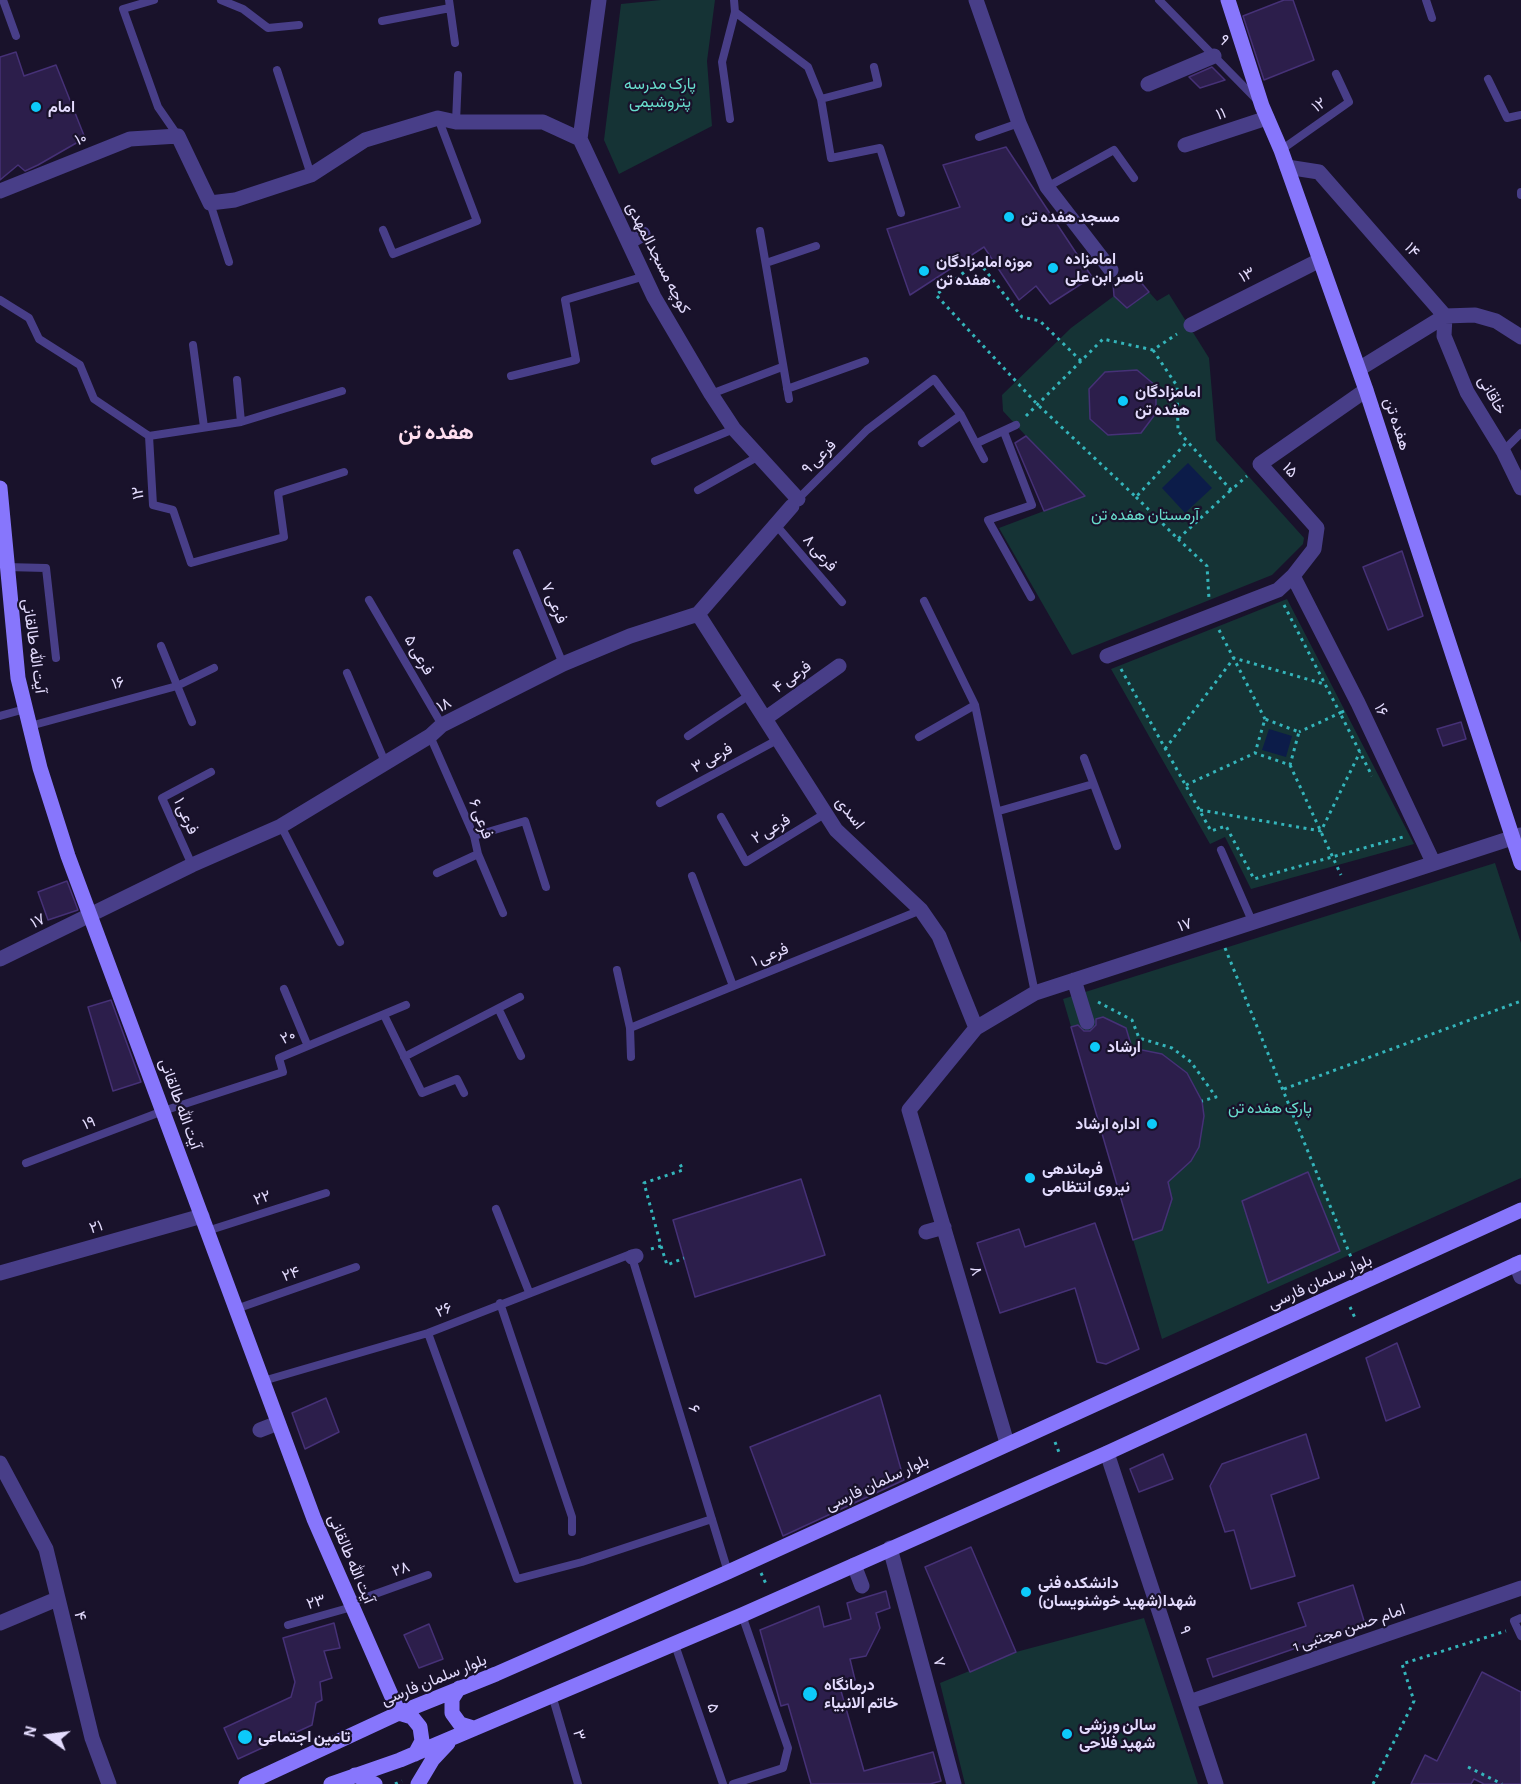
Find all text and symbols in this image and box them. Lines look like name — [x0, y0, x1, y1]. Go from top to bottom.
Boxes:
street label: ۹ — [1214, 31, 1234, 49]
park label: پارک مدرسه پتروشیمی — [624, 74, 696, 112]
street label: ۱۲ — [1308, 93, 1330, 117]
place label: امام — [48, 97, 75, 117]
marker: امام — [29, 100, 43, 114]
street label: ۱۱ — [1214, 103, 1228, 125]
street label: ۱۰ — [72, 128, 90, 150]
street label: کوچه مسجدالمهدی — [622, 199, 694, 317]
place label: مسجد هفده تن — [1021, 207, 1120, 227]
marker: مسجد هفده تن — [1002, 210, 1016, 224]
street label: ۱۴ — [1400, 239, 1424, 261]
place label: امامزاده ناصر ابن علی — [1065, 249, 1144, 287]
place label: موزه امامزادگان هفده تن — [936, 252, 1033, 290]
marker: امامزاده ناصر ابن علی — [1046, 261, 1060, 275]
street label: ۱۳ — [1236, 263, 1258, 287]
marker: موزه امامزادگان هفده تن — [917, 264, 931, 278]
street label: خاقانی — [1474, 372, 1510, 418]
place label: امامزادگان هفده تن — [1135, 382, 1201, 420]
marker: امامزادگان هفده تن — [1116, 394, 1130, 408]
street label: هفده تن — [1380, 395, 1414, 453]
district label: هفده تن — [398, 419, 474, 445]
street label: فرعی ۹ — [798, 436, 840, 478]
street label: ۱۵ — [1278, 458, 1302, 482]
street label: ۱۲ — [128, 485, 148, 501]
park label: آرمستان هفده تن — [1091, 505, 1199, 525]
street label: فرعی ۸ — [799, 530, 841, 576]
street label: فرعی ۷ — [537, 579, 571, 627]
street label: آیت الله طالقانی — [18, 597, 50, 695]
street label: فرعی ۵ — [400, 632, 438, 678]
street label: فرعی ۴ — [769, 657, 815, 697]
street label: ۱۶ — [110, 672, 126, 694]
street label: ۱۸ — [433, 693, 455, 717]
street label: ۱۶ — [1370, 700, 1392, 720]
street label: فرعی ۳ — [688, 739, 736, 777]
street label: اسدی — [831, 793, 869, 833]
street label: فرعی ۱ — [169, 795, 203, 837]
street label: فرعی ۶ — [465, 796, 497, 842]
street label: فرعی ۲ — [748, 810, 794, 848]
street label: ۱۷ — [27, 909, 49, 933]
street label: ۱۷ — [1175, 914, 1195, 936]
street label: فرعی ۱ — [749, 939, 791, 971]
street label: ۲۰ — [277, 1025, 299, 1049]
place label: ارشاد — [1107, 1037, 1141, 1057]
marker: ارشاد — [1088, 1040, 1102, 1054]
street label: آیت الله طالقانی — [155, 1056, 205, 1152]
park label: پارک هفده تن — [1228, 1098, 1312, 1118]
street label: ۱۹ — [80, 1112, 98, 1134]
place label: اداره ارشاد — [1075, 1114, 1140, 1134]
marker: اداره ارشاد — [1145, 1117, 1159, 1131]
place label: فرماندهی نیروی انتظامی — [1042, 1159, 1130, 1197]
marker: فرماندهی نیروی انتظامی — [1023, 1171, 1037, 1185]
street label: ۲۲ — [251, 1186, 273, 1210]
street label: ۲۱ — [87, 1216, 105, 1238]
street label: بلوار سلمان فارسی — [1265, 1250, 1375, 1314]
street label: ۲۴ — [280, 1262, 302, 1286]
street label: ۸ — [965, 1264, 987, 1278]
street label: ۲۶ — [433, 1298, 455, 1322]
street label: ۶ — [684, 1402, 704, 1416]
street label: بلوار سلمان فارسی — [822, 1451, 932, 1515]
street label: آیت الله طالقانی — [324, 1511, 378, 1607]
street label: ۲۸ — [389, 1557, 413, 1581]
place label: دانشکده فنی شهدا(شهید خوشنویسان) — [1038, 1573, 1196, 1611]
marker: دانشکده فنی شهدا(شهید خوشنویسان) — [1019, 1585, 1033, 1599]
street label: ۲۳ — [304, 1590, 328, 1614]
street label: امام حسن مجتبی 1 — [1290, 1600, 1408, 1656]
street label: ۴ — [70, 1609, 90, 1623]
street label: ۹ — [1175, 1623, 1195, 1637]
street label: بلوار سلمان فارسی — [378, 1650, 490, 1710]
street label: ۷ — [929, 1655, 949, 1669]
place label: درمانگاه خاتم الانبیاء — [824, 1675, 898, 1713]
marker: درمانگاه خاتم الانبیاء — [801, 1685, 819, 1703]
street label: ۵ — [702, 1700, 724, 1716]
north arrow — [18, 1706, 78, 1766]
place label: سالن ورزشی شهید فلاحی — [1079, 1715, 1156, 1753]
text: N — [21, 1724, 40, 1739]
place label: تامین اجتماعی — [258, 1727, 350, 1747]
street label: ۳ — [568, 1727, 590, 1743]
marker: سالن ورزشی شهید فلاحی — [1060, 1727, 1074, 1741]
marker: تامین اجتماعی — [236, 1728, 254, 1746]

